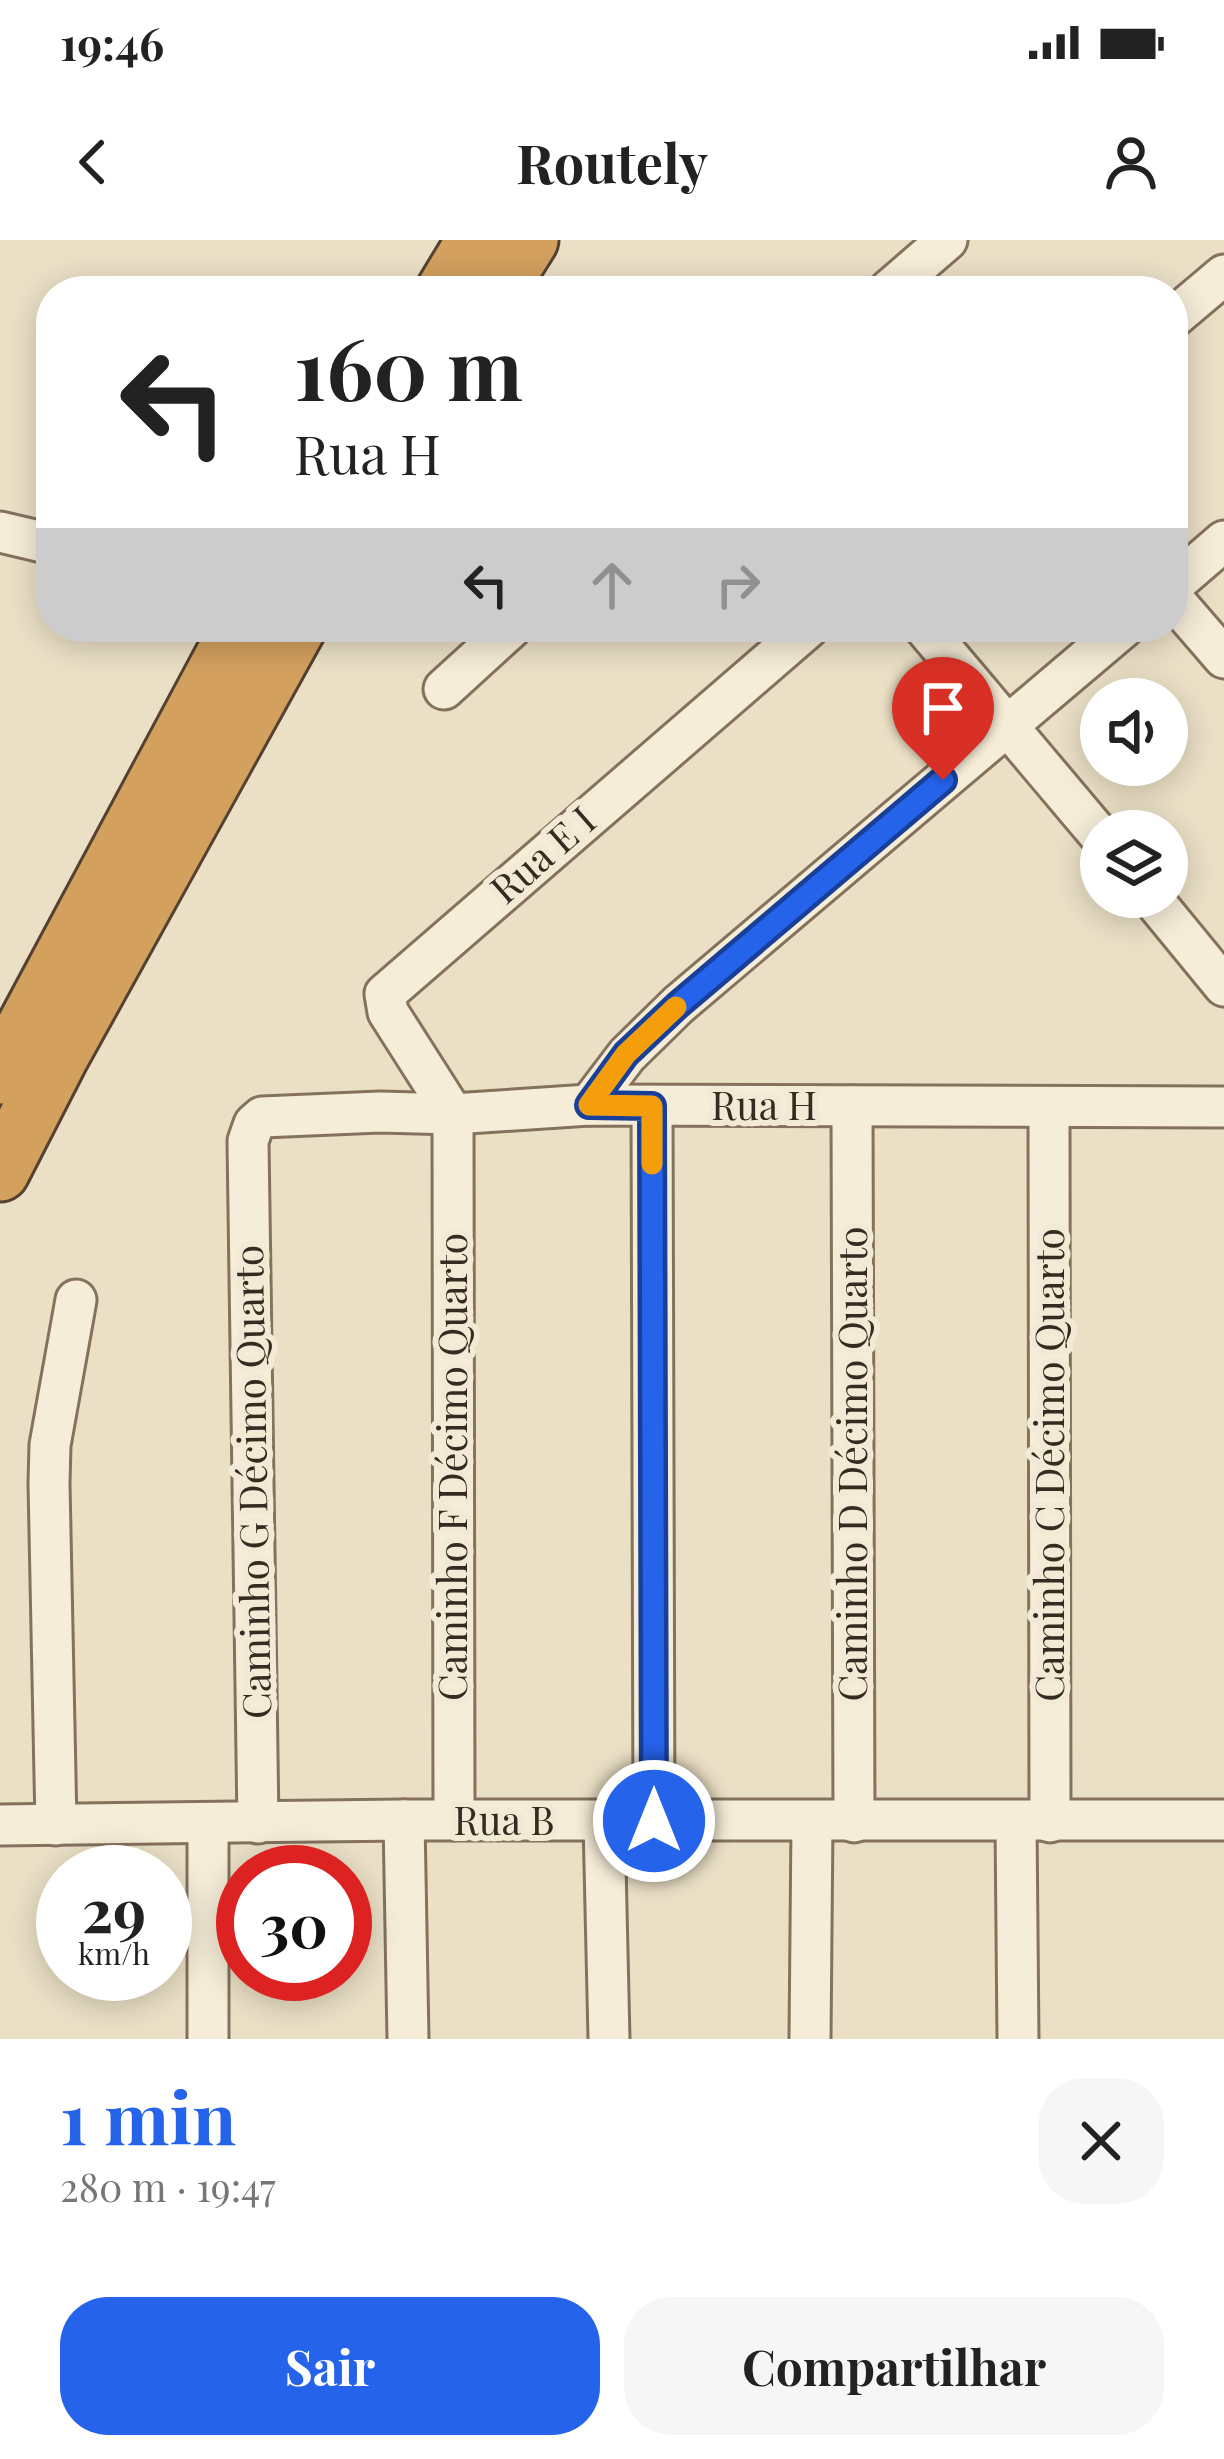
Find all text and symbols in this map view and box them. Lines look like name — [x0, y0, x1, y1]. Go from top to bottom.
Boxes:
text: 19:46 — [60, 12, 164, 72]
text: Routely — [516, 126, 708, 198]
icon: back — [60, 129, 126, 195]
icon: person — [1098, 129, 1164, 195]
text: 160 m — [294, 310, 523, 422]
icon: left — [96, 324, 252, 480]
text: Rua H — [294, 417, 441, 489]
icon: left — [453, 552, 519, 618]
icon: ahead — [579, 552, 645, 618]
icon: right — [705, 552, 771, 618]
pin — [892, 657, 994, 780]
icon: arrive — [910, 675, 976, 741]
map controls — [1080, 678, 1188, 918]
button: sound — [1080, 678, 1188, 786]
street label: Rua E I — [478, 793, 605, 914]
button: layers — [1080, 810, 1188, 918]
street label: Rua H — [711, 1078, 817, 1130]
street label: Caminho D Décimo Quarto — [825, 1226, 877, 1702]
street label: Caminho C Décimo Quarto — [1022, 1228, 1074, 1702]
street label: Caminho F Décimo Quarto — [425, 1233, 477, 1701]
street label: Caminho G Décimo Quarto — [221, 1244, 281, 1720]
position arrow — [591, 1758, 717, 1884]
street label: Rua B — [454, 1793, 554, 1845]
speed limit sign: 30 — [216, 1845, 372, 2001]
text: 29 — [82, 1868, 146, 1948]
text: km/h — [78, 1933, 150, 1973]
text: 1 min — [60, 2067, 236, 2163]
button: close — [1038, 2078, 1164, 2204]
text: 280 m · 19:47 — [60, 2160, 276, 2212]
button: Sair — [60, 2297, 600, 2435]
button: Compartilhar — [624, 2297, 1164, 2435]

